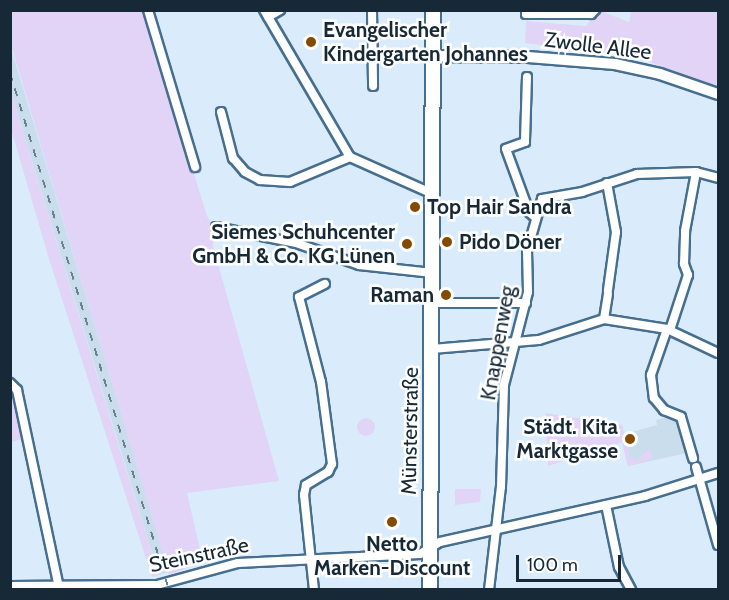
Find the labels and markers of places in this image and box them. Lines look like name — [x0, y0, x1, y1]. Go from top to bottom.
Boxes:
place label: Evangelischer Kindergarten Johannes — [323, 17, 528, 67]
marker: Evangelischer Kindergarten Johannes — [304, 35, 318, 49]
place label: Top Hair Sandra — [427, 194, 572, 220]
marker: Top Hair Sandra — [408, 200, 422, 214]
place label: Siemes Schuhcenter GmbH & Co. KG Lünen — [192, 219, 395, 269]
place label: Pido Döner — [459, 229, 561, 255]
marker: Pido Döner — [440, 235, 454, 249]
marker: Siemes Schuhcenter GmbH & Co. KG Lünen — [400, 237, 414, 251]
place label: Raman — [370, 282, 434, 308]
marker: Raman — [439, 288, 453, 302]
place label: Städt. Kita Marktgasse — [516, 414, 618, 464]
marker: Städt. Kita Marktgasse — [623, 432, 637, 446]
marker: Netto Marken-Discount — [385, 515, 399, 529]
place label: Netto Marken-Discount — [314, 531, 470, 581]

